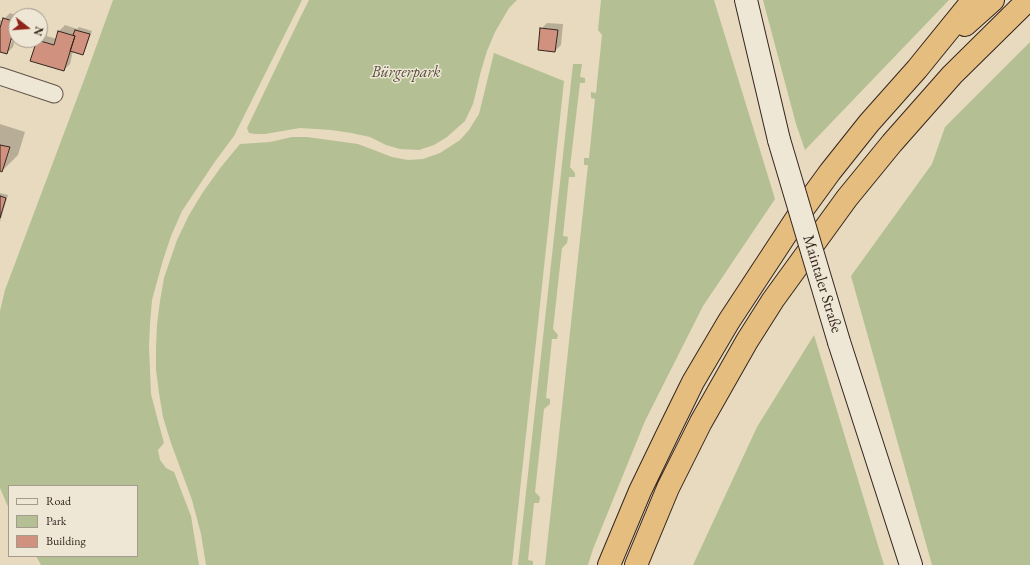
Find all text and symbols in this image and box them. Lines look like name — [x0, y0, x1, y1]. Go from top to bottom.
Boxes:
north arrow — [8, 8, 48, 48]
text: N — [31, 25, 47, 38]
park label: Bürgerpark — [371, 63, 441, 83]
street label: Maintaler Straße — [798, 233, 846, 335]
legend — [8, 485, 138, 557]
text: Road — [46, 493, 71, 509]
text: Park — [46, 513, 66, 529]
text: Building — [46, 533, 86, 549]

